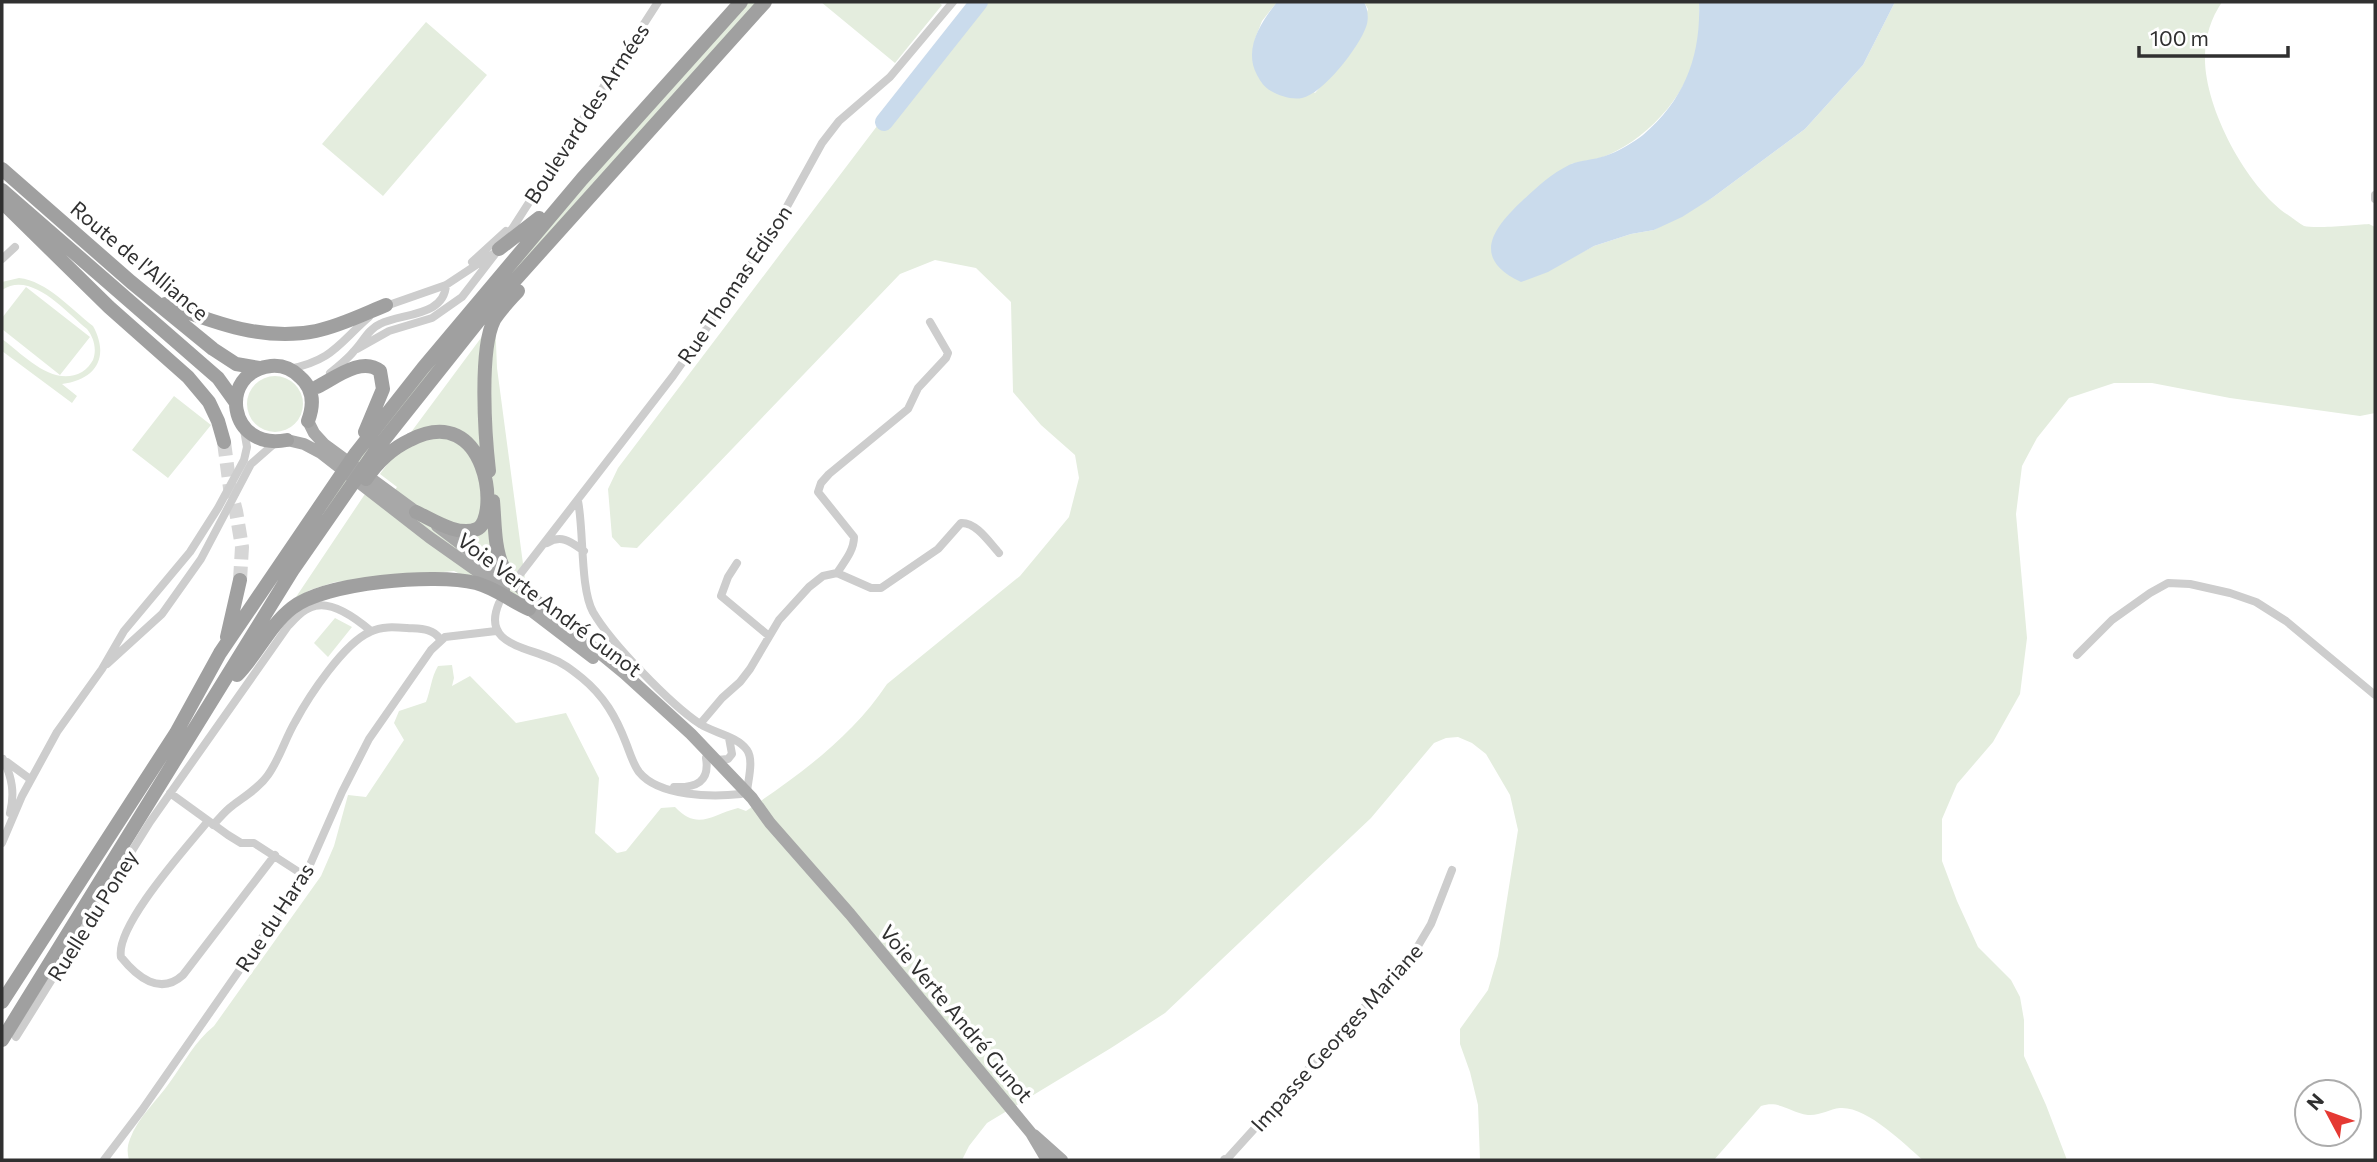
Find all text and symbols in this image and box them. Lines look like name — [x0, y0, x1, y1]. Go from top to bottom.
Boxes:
scale bar — [2139, 14, 2288, 58]
street label: Boulevard des Armées — [518, 18, 654, 208]
text: 100 m — [2150, 25, 2209, 50]
street label: Route de l'Alliance — [66, 195, 214, 325]
street label: Rue Thomas Edison — [672, 200, 796, 368]
street label: Voie Verte André Gunot — [453, 527, 647, 681]
street label: Ruelle du Poney — [42, 845, 142, 985]
street label: Rue du Haras — [230, 858, 318, 976]
street label: Voie Verte André Gunot — [875, 919, 1039, 1107]
street label: Impasse Georges Mariane — [1245, 938, 1427, 1136]
north arrow — [2293, 1078, 2363, 1148]
text: N — [2301, 1089, 2328, 1114]

